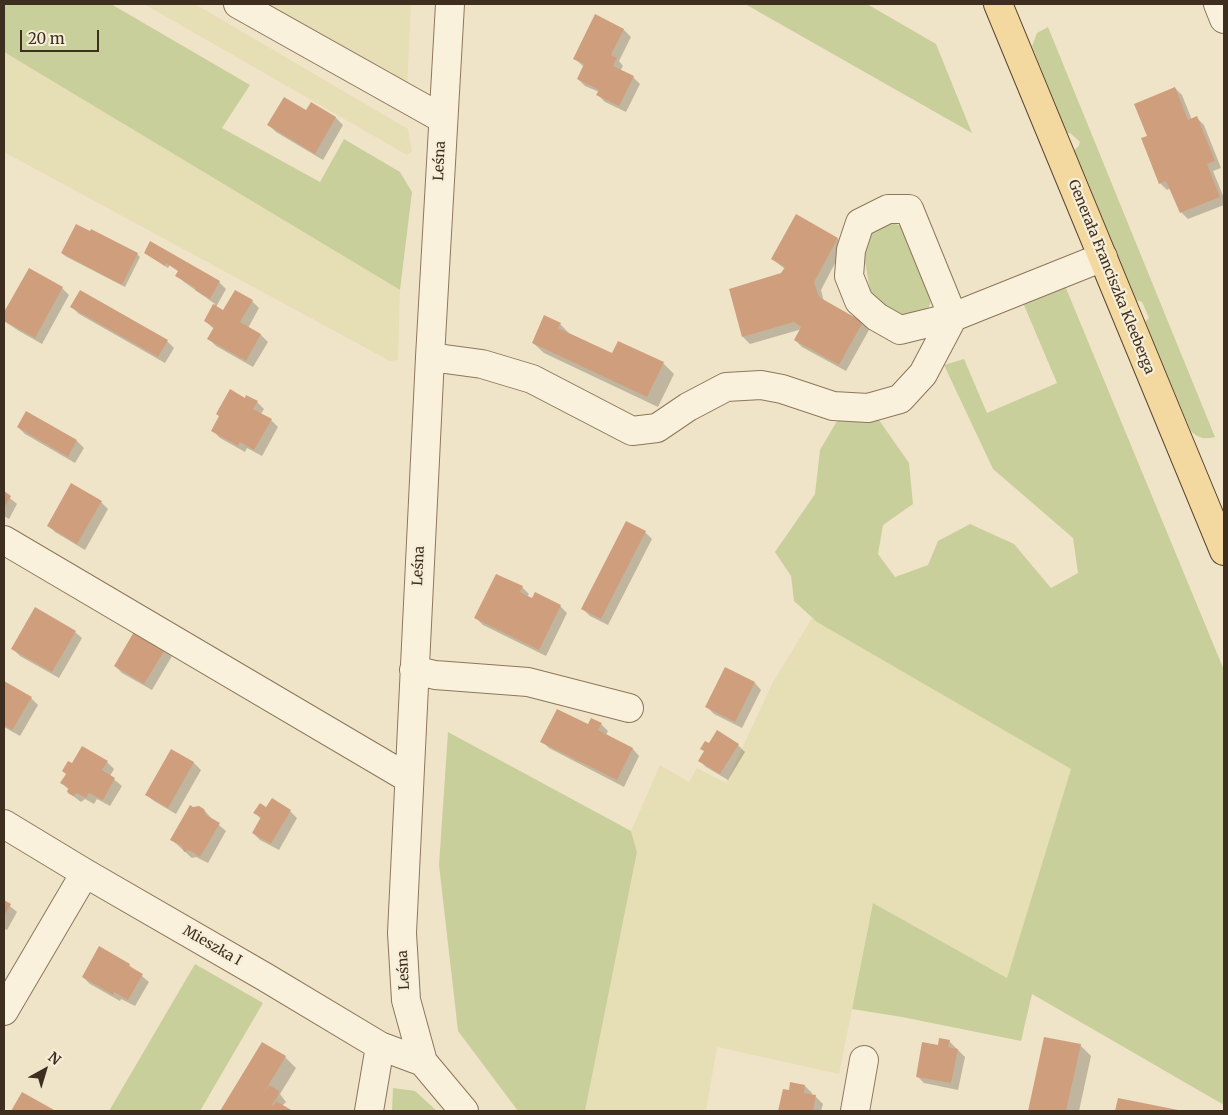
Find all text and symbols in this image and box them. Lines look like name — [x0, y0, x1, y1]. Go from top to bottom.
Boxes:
scale bar — [22, 20, 101, 52]
text: 20 m — [28, 29, 65, 48]
street label: Leśna — [431, 141, 449, 181]
street label: Generała Franciszka Kleeberga — [1064, 177, 1158, 377]
street label: Leśna — [410, 546, 428, 586]
street label: Mieszka I — [180, 922, 244, 970]
street label: Leśna — [395, 950, 413, 990]
north arrow — [20, 1045, 70, 1095]
text: N — [44, 1048, 64, 1069]

